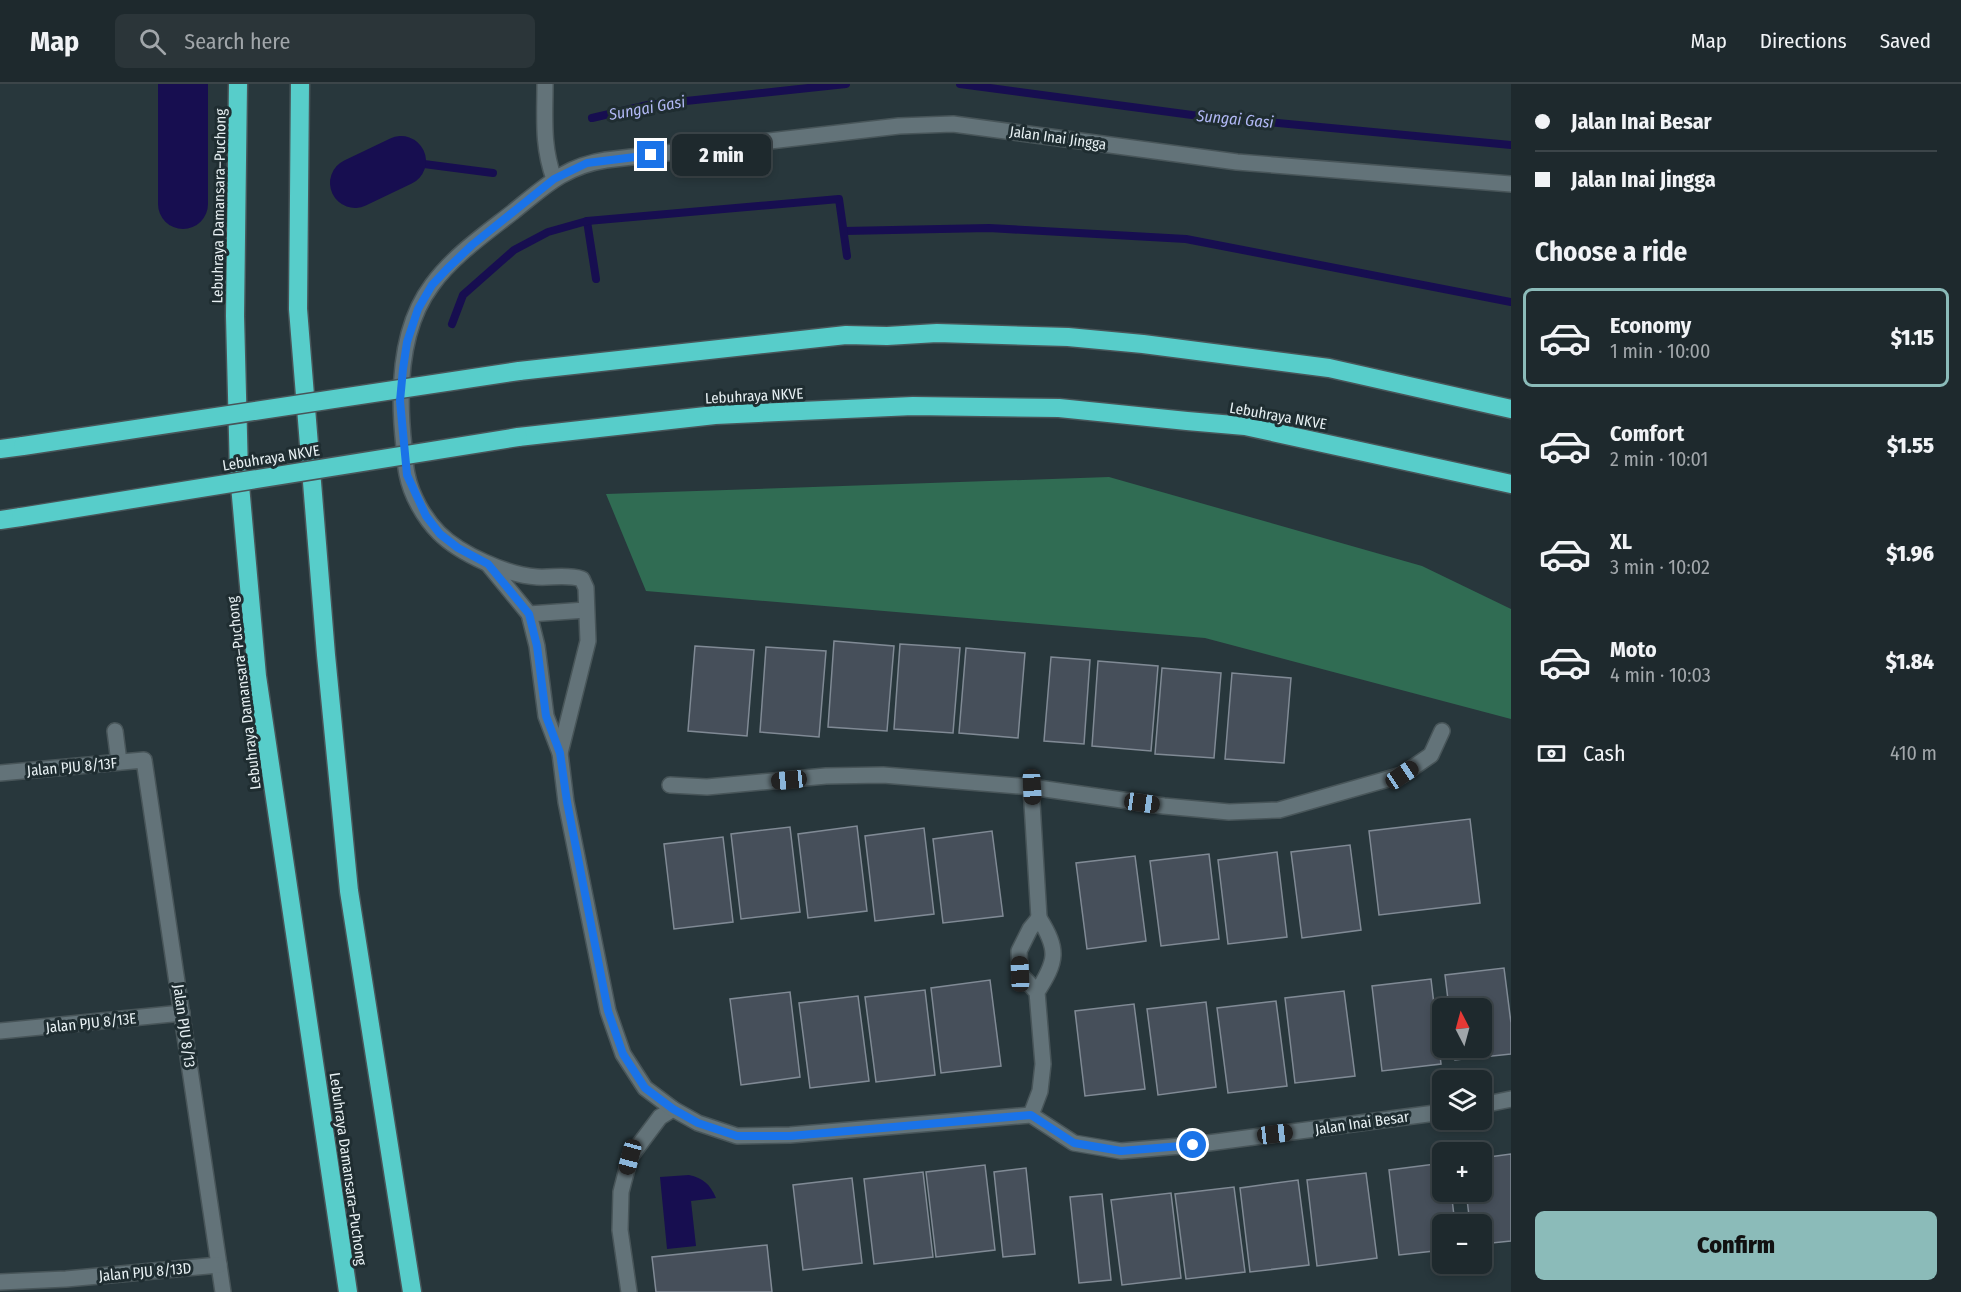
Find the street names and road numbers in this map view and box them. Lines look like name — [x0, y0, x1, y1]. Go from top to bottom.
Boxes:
street label: Lebuhraya Damansara–Puchong — [208, 109, 230, 303]
street label: Jalan Inai Jingga — [1009, 122, 1107, 154]
street label: Lebuhraya NKVE — [704, 384, 804, 408]
street label: Lebuhraya NKVE — [1228, 399, 1328, 433]
street label: Lebuhraya NKVE — [221, 441, 321, 475]
street label: Lebuhraya Damansara–Puchong — [223, 595, 265, 791]
street label: Jalan PJU 8/13F — [26, 754, 118, 780]
street label: Jalan PJU 8/13 — [169, 983, 199, 1069]
street label: Jalan PJU 8/13E — [45, 1009, 137, 1037]
street label: Lebuhraya Damansara–Puchong — [326, 1071, 370, 1267]
street label: Jalan Inai Besar — [1314, 1107, 1411, 1139]
street label: Jalan PJU 8/13D — [98, 1259, 192, 1285]

